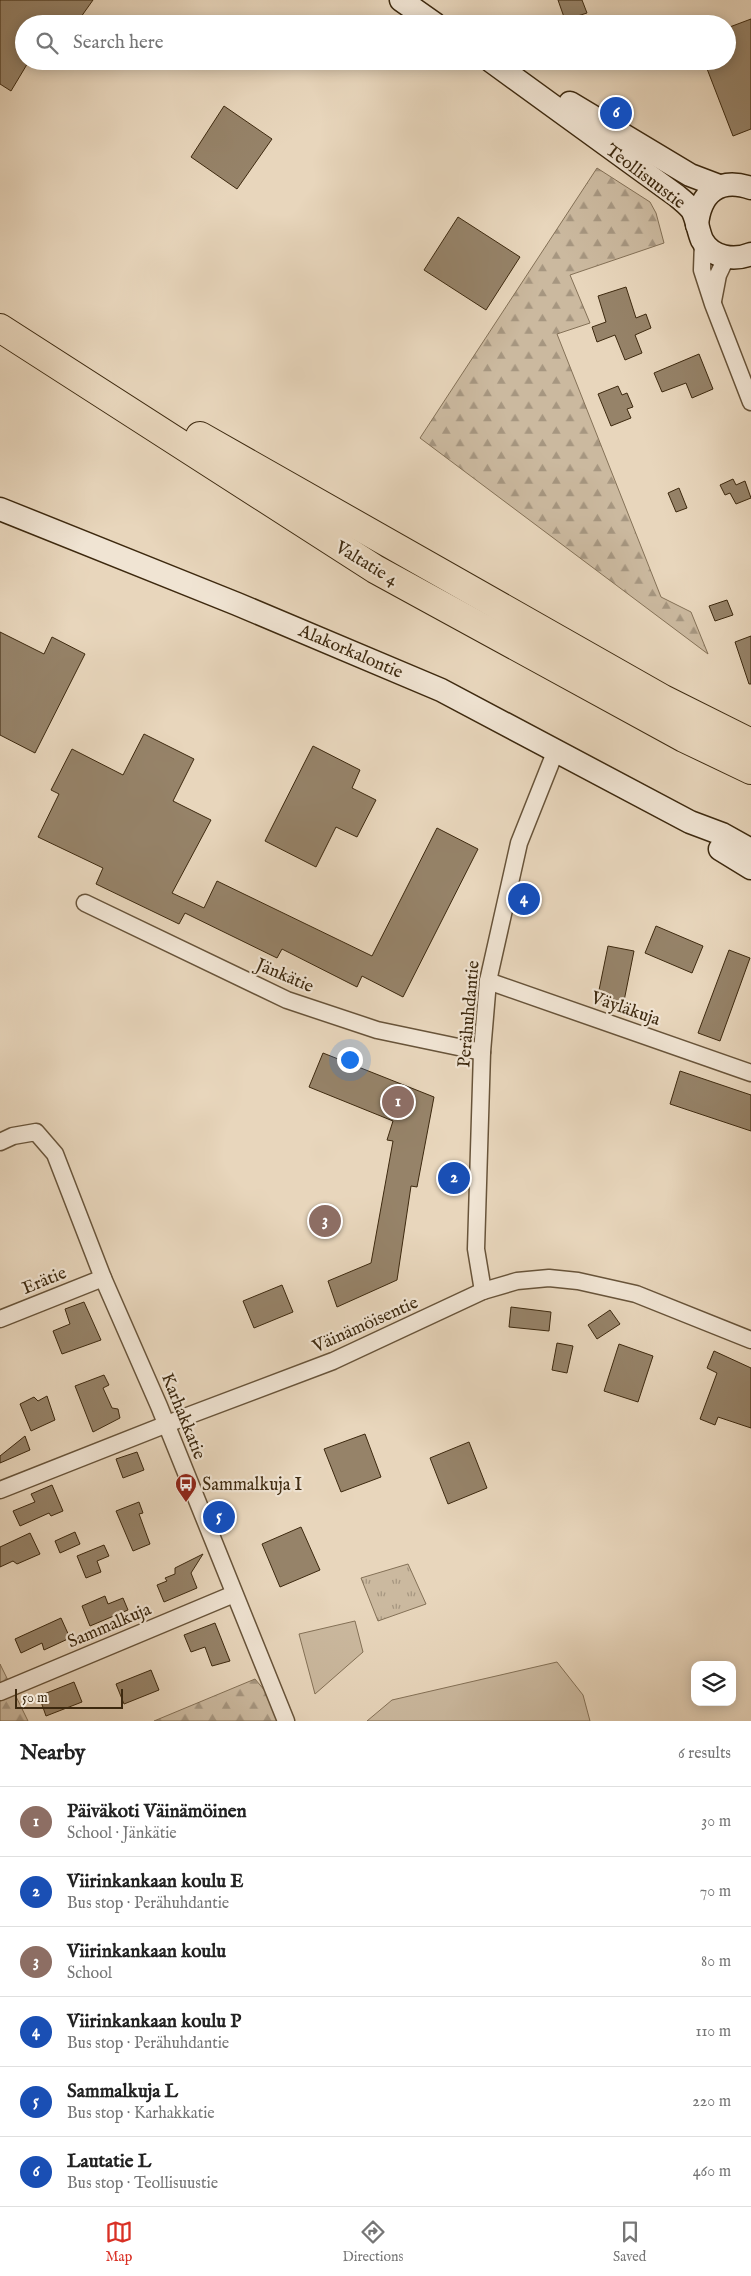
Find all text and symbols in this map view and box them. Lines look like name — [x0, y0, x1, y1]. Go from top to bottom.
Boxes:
search box — [15, 15, 736, 70]
icon: search — [33, 29, 61, 57]
text: Search here — [73, 31, 164, 55]
pin: 6 — [600, 94, 632, 132]
street label: Teollisuustie — [600, 140, 690, 215]
street label: Valtatie 4 — [330, 536, 402, 592]
street label: Alakorkalontie — [294, 620, 406, 685]
pin: 4 — [508, 880, 540, 918]
street label: Jänkätie — [250, 953, 317, 999]
street label: Perähuhdantie — [453, 960, 486, 1069]
street label: Väyläkuja — [587, 987, 663, 1032]
your location — [337, 1047, 363, 1073]
pin: 1 — [382, 1083, 414, 1121]
pin: 2 — [438, 1159, 470, 1197]
pin: 3 — [309, 1202, 341, 1240]
street label: Erätie — [19, 1262, 70, 1301]
street label: Väinämöisentie — [308, 1292, 422, 1359]
street label: Karhakkatie — [155, 1370, 210, 1463]
bus stop icon: Sammalkuja I — [174, 1472, 198, 1503]
place label: Sammalkuja I — [202, 1474, 302, 1497]
pin: 5 — [203, 1498, 235, 1536]
street label: Sammalkuja — [64, 1598, 155, 1654]
map controls — [691, 1661, 736, 1706]
button: layers — [691, 1661, 736, 1706]
scale bar — [15, 1686, 122, 1709]
text: 50 m — [22, 1689, 48, 1707]
text: Nearby — [20, 1740, 85, 1767]
text: 6 results — [678, 1744, 731, 1764]
text: Päiväkoti Väinämöinen — [67, 1800, 247, 1824]
text: 1 — [33, 1812, 39, 1832]
text: 30 m — [701, 1812, 731, 1832]
text: School · Jänkätie — [67, 1824, 177, 1844]
text: Viirinkankaan koulu E — [67, 1870, 243, 1894]
text: 2 — [32, 1882, 40, 1902]
text: 70 m — [700, 1882, 731, 1902]
text: Bus stop · Perähuhdantie — [67, 1894, 229, 1914]
text: Viirinkankaan koulu — [67, 1940, 226, 1964]
text: 3 — [33, 1952, 39, 1972]
text: 80 m — [701, 1952, 731, 1972]
text: School — [67, 1964, 112, 1984]
text: Viirinkankaan koulu P — [67, 2010, 241, 2034]
text: 4 — [32, 2022, 40, 2042]
text: 110 m — [695, 2022, 731, 2042]
text: Bus stop · Perähuhdantie — [67, 2034, 229, 2054]
text: Sammalkuja L — [67, 2080, 178, 2104]
text: 5 — [33, 2092, 39, 2112]
text: 220 m — [692, 2092, 731, 2112]
text: Bus stop · Karhakkatie — [67, 2104, 215, 2124]
text: Lautatie L — [67, 2150, 151, 2174]
text: 6 — [33, 2162, 39, 2182]
text: 460 m — [693, 2162, 731, 2182]
text: Bus stop · Teollisuustie — [67, 2174, 218, 2194]
tab: Map — [105, 2218, 133, 2266]
tab: Directions — [342, 2218, 403, 2266]
tab: Saved — [613, 2218, 646, 2266]

